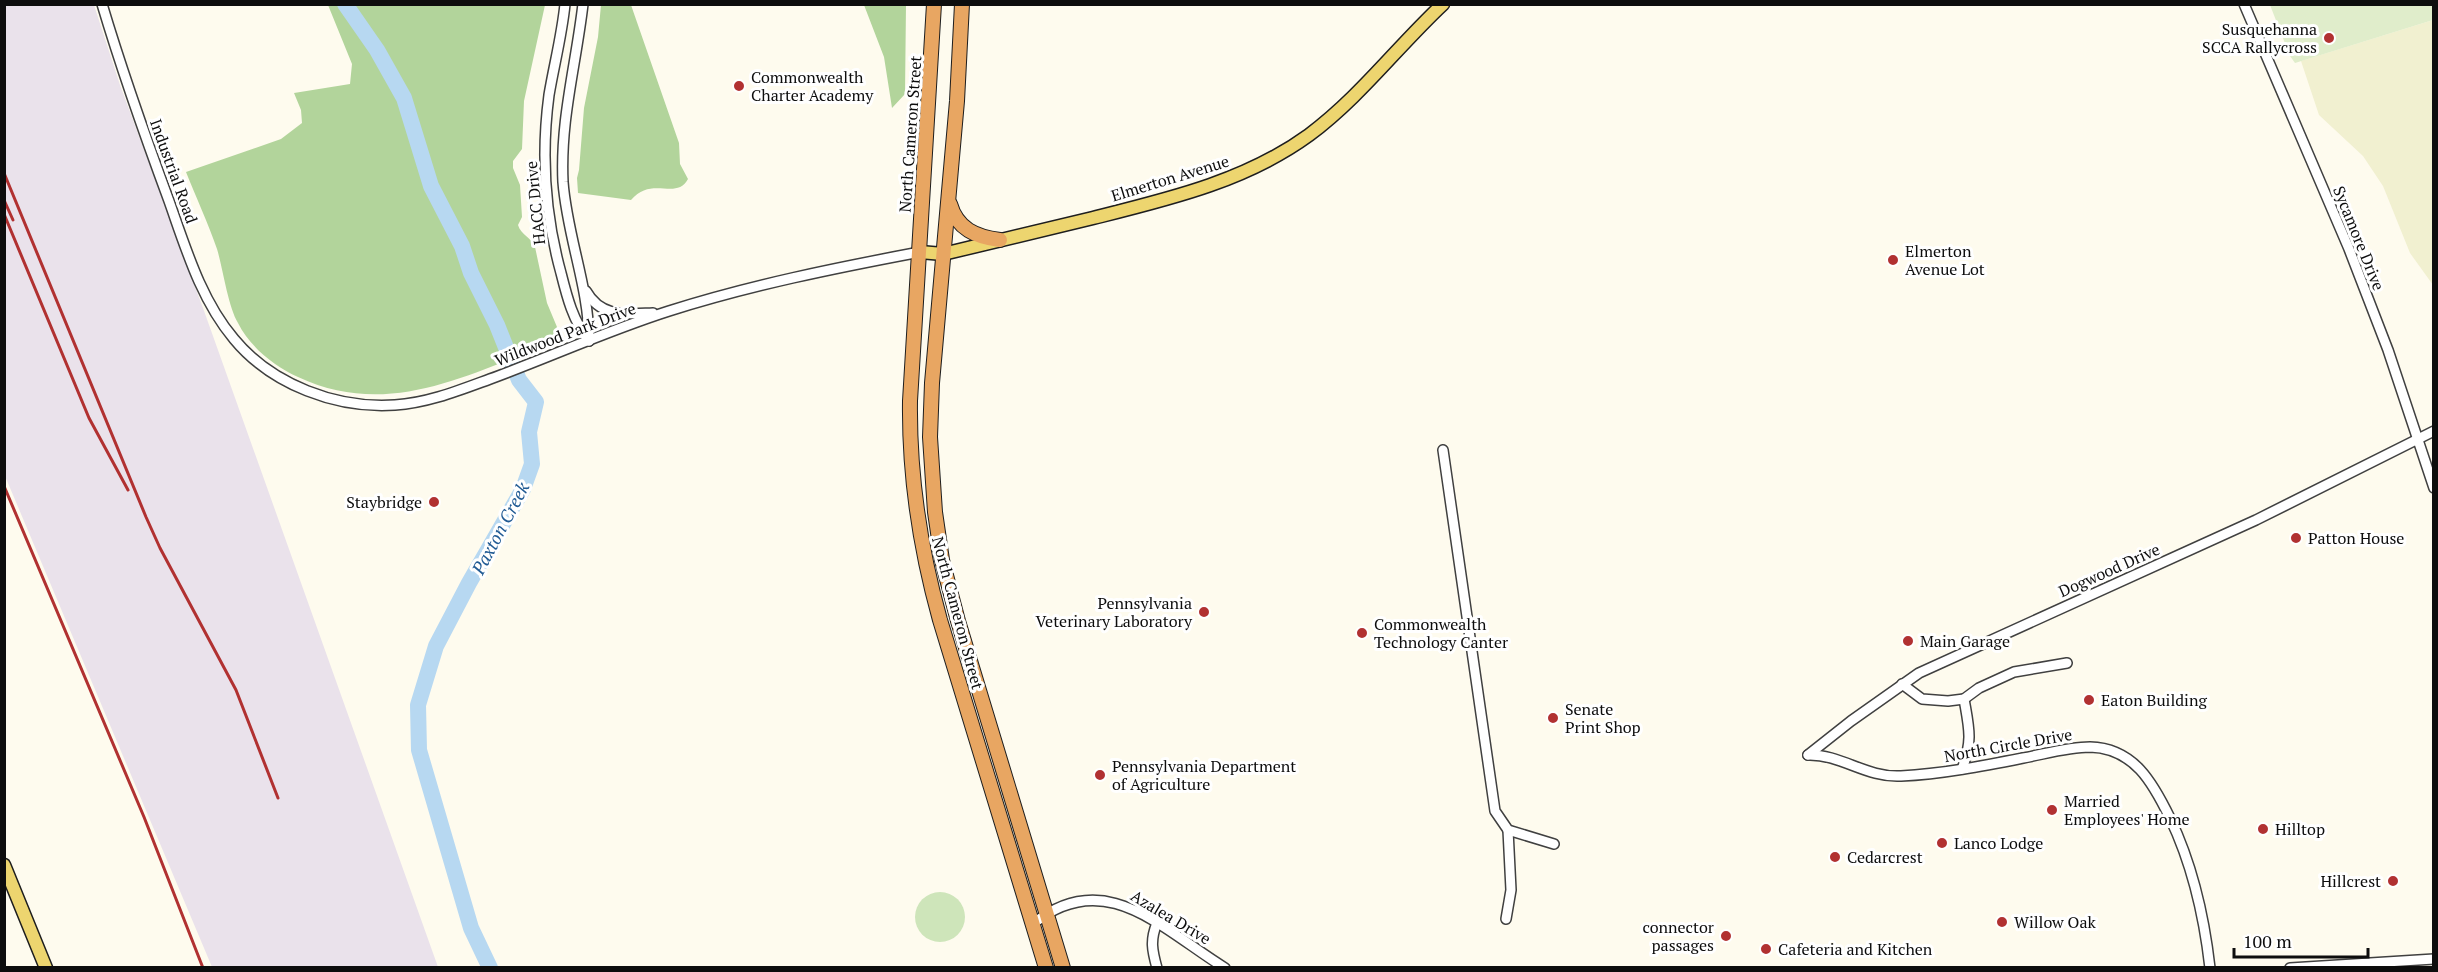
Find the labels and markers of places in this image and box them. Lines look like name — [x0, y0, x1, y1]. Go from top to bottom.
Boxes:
place label: Susquehanna SCCA Rallycross — [2202, 18, 2317, 58]
marker: Susquehanna SCCA Rallycross — [2322, 31, 2336, 45]
place label: Commonwealth Charter Academy — [751, 66, 874, 106]
marker: Commonwealth Charter Academy — [732, 79, 746, 93]
place label: Elmerton Avenue Lot — [1905, 240, 1985, 280]
marker: Elmerton Avenue Lot — [1886, 253, 1900, 267]
place label: Staybridge — [346, 491, 422, 513]
marker: Staybridge — [427, 495, 441, 509]
place label: Patton House — [2308, 527, 2404, 549]
marker: Patton House — [2289, 531, 2303, 545]
place label: Pennsylvania Veterinary Laboratory — [1036, 592, 1193, 632]
marker: Pennsylvania Veterinary Laboratory — [1197, 605, 1211, 619]
place label: Commonwealth Technology Canter — [1374, 613, 1509, 653]
marker: Commonwealth Technology Canter — [1355, 626, 1369, 640]
place label: Main Garage — [1920, 630, 2010, 652]
marker: Main Garage — [1901, 634, 1915, 648]
place label: Eaton Building — [2101, 689, 2207, 711]
marker: Eaton Building — [2082, 693, 2096, 707]
place label: Senate Print Shop — [1565, 698, 1641, 738]
marker: Senate Print Shop — [1546, 711, 1560, 725]
place label: Pennsylvania Department of Agriculture — [1112, 755, 1296, 795]
marker: Pennsylvania Department of Agriculture — [1093, 768, 1107, 782]
place label: Married Employees' Home — [2064, 790, 2190, 830]
marker: Married Employees' Home — [2045, 803, 2059, 817]
place label: Hilltop — [2275, 818, 2325, 840]
marker: Hilltop — [2256, 822, 2270, 836]
place label: Lanco Lodge — [1954, 832, 2043, 854]
marker: Lanco Lodge — [1935, 836, 1949, 850]
place label: Cedarcrest — [1847, 846, 1923, 868]
marker: Cedarcrest — [1828, 850, 1842, 864]
place label: Hillcrest — [2320, 870, 2381, 892]
marker: Hillcrest — [2386, 874, 2400, 888]
place label: Willow Oak — [2014, 911, 2097, 933]
marker: Willow Oak — [1995, 915, 2009, 929]
place label: connector passages — [1643, 916, 1715, 956]
marker: connector passages — [1719, 929, 1733, 943]
place label: Cafeteria and Kitchen — [1778, 938, 1933, 960]
marker: Cafeteria and Kitchen — [1759, 942, 1773, 956]

